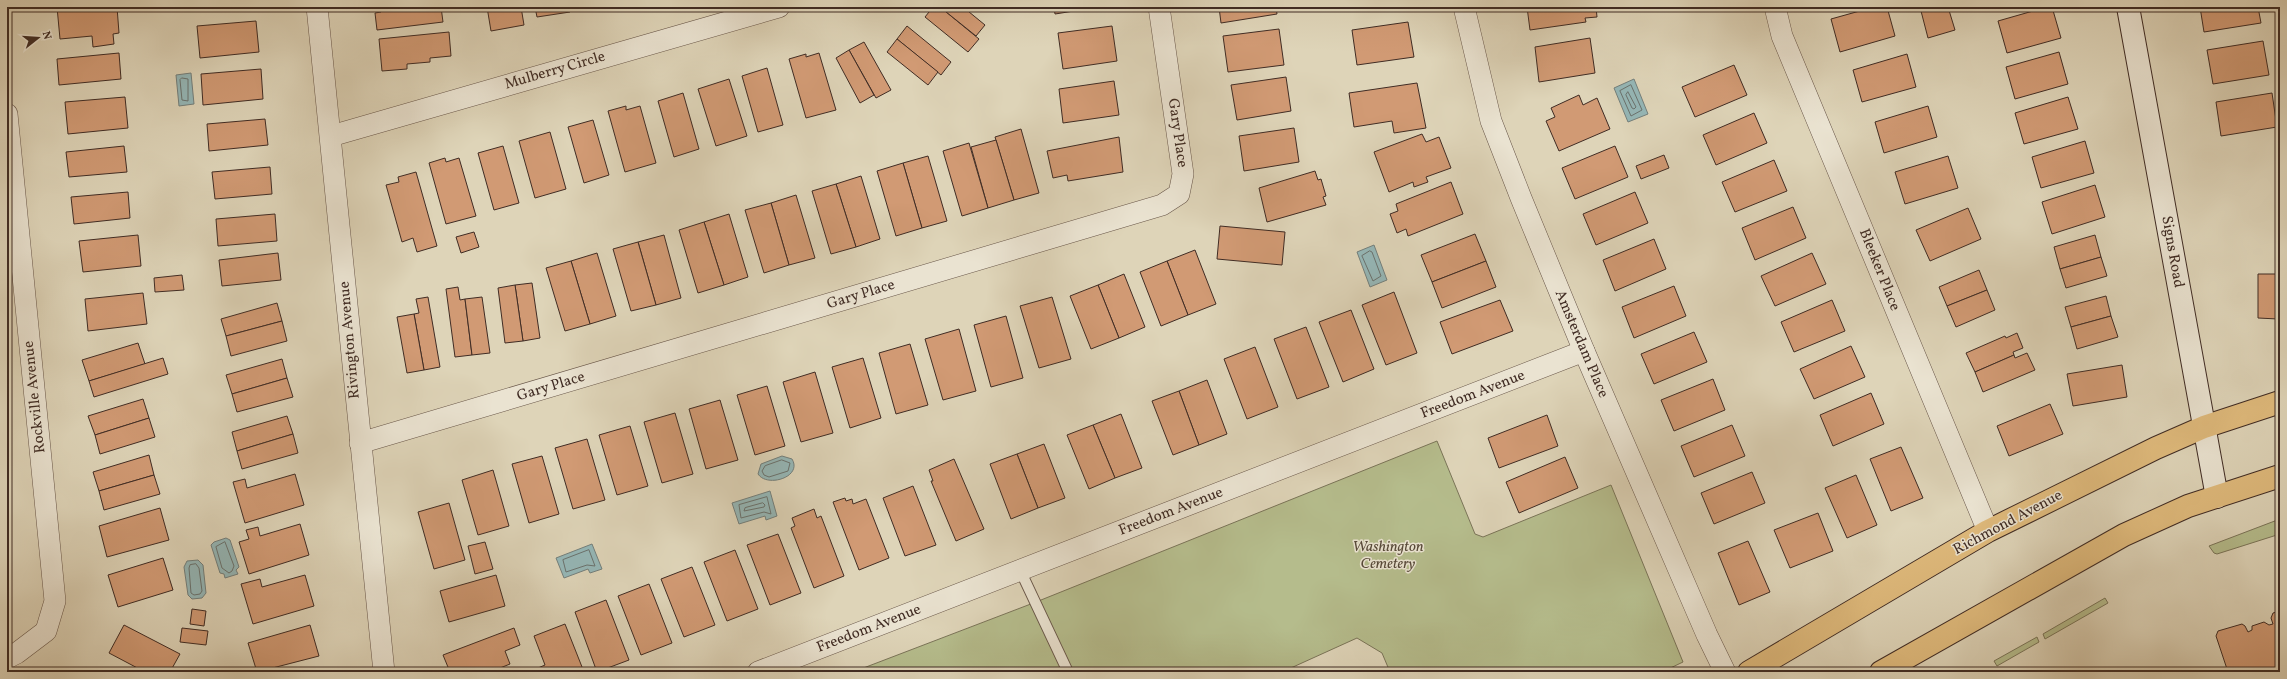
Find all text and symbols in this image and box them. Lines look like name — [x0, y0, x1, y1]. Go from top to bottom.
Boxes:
north arrow — [18, 18, 58, 58]
text: N — [38, 29, 54, 42]
street label: Mulberry Circle — [502, 47, 608, 95]
street label: Gary Place — [1162, 97, 1192, 169]
street label: Signs Road — [2155, 214, 2189, 290]
street label: Bleeker Place — [1853, 226, 1905, 314]
street label: Gary Place — [825, 275, 897, 315]
street label: Rivington Avenue — [334, 280, 366, 400]
street label: Amsterdam Place — [1549, 287, 1613, 401]
street label: Rockville Avenue — [19, 340, 51, 454]
street label: Freedom Avenue — [1418, 365, 1528, 425]
street label: Gary Place — [515, 367, 587, 407]
street label: Freedom Avenue — [1116, 482, 1226, 542]
street label: Richmond Avenue — [1950, 485, 2066, 561]
park label: Washington Cemetery — [1352, 537, 1424, 575]
street label: Freedom Avenue — [814, 599, 924, 659]

